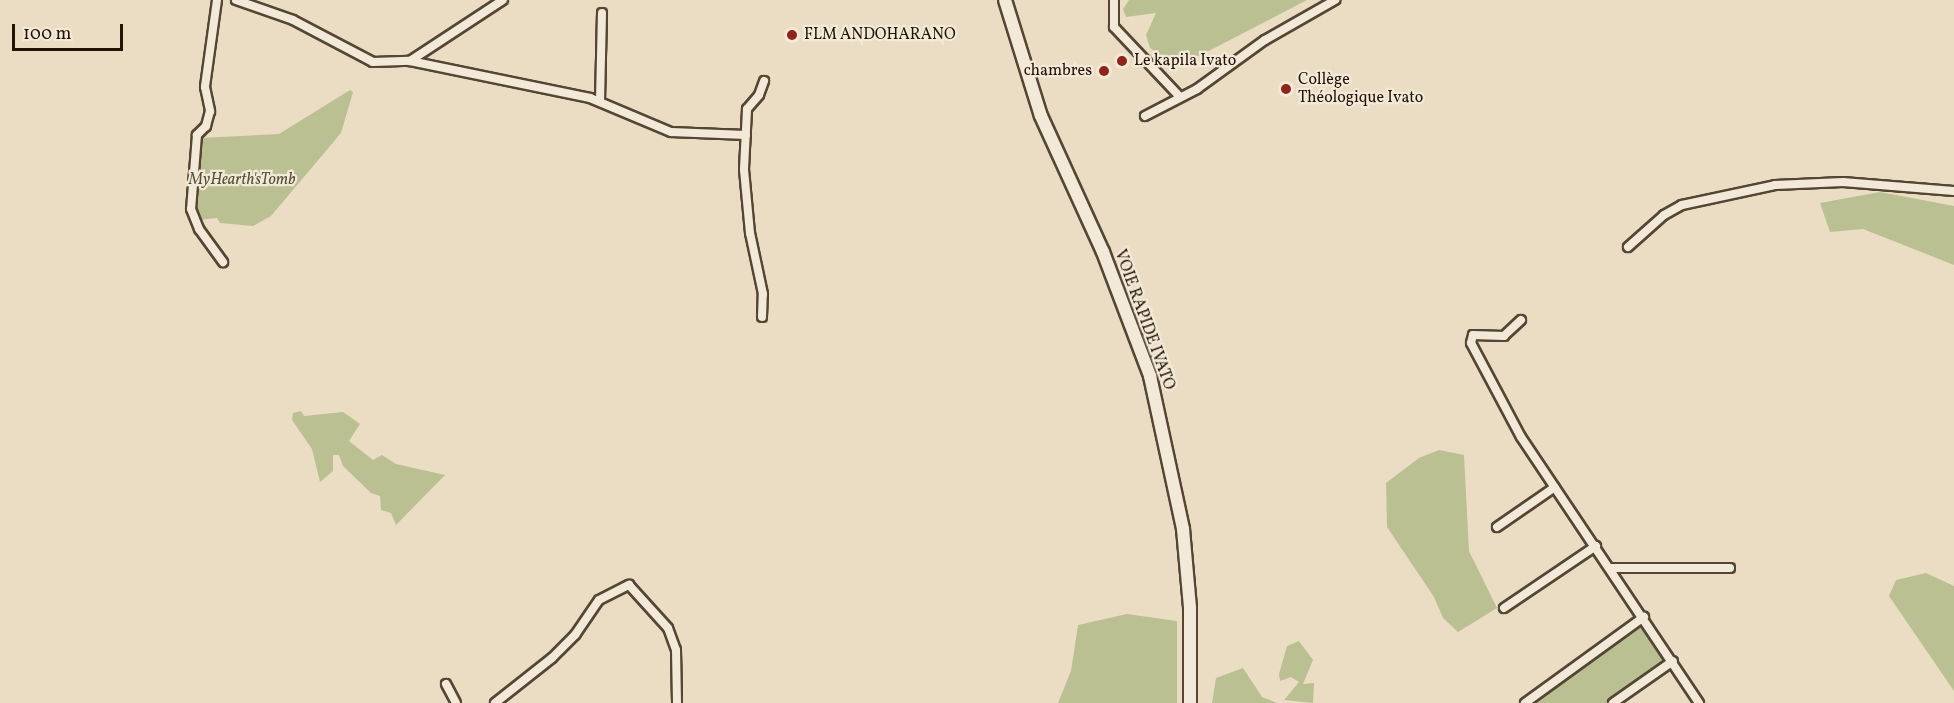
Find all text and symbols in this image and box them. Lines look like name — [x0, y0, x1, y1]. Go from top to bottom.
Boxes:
scale bar — [15, 12, 126, 50]
text: 100 m — [23, 22, 72, 47]
place label: FLM ANDOHARANO — [804, 25, 956, 45]
marker: FLM ANDOHARANO — [785, 28, 799, 42]
place label: Le kapila Ivato — [1134, 51, 1236, 71]
marker: Le kapila Ivato — [1115, 54, 1129, 68]
place label: chambres — [1024, 61, 1092, 81]
marker: chambres — [1097, 64, 1111, 78]
place label: Collège Théologique Ivato — [1298, 70, 1423, 108]
marker: Collège Théologique Ivato — [1279, 82, 1293, 96]
park label: MyHearth'sTomb — [189, 170, 295, 190]
street label: VOIE RAPIDE IVATO — [1110, 247, 1178, 393]

